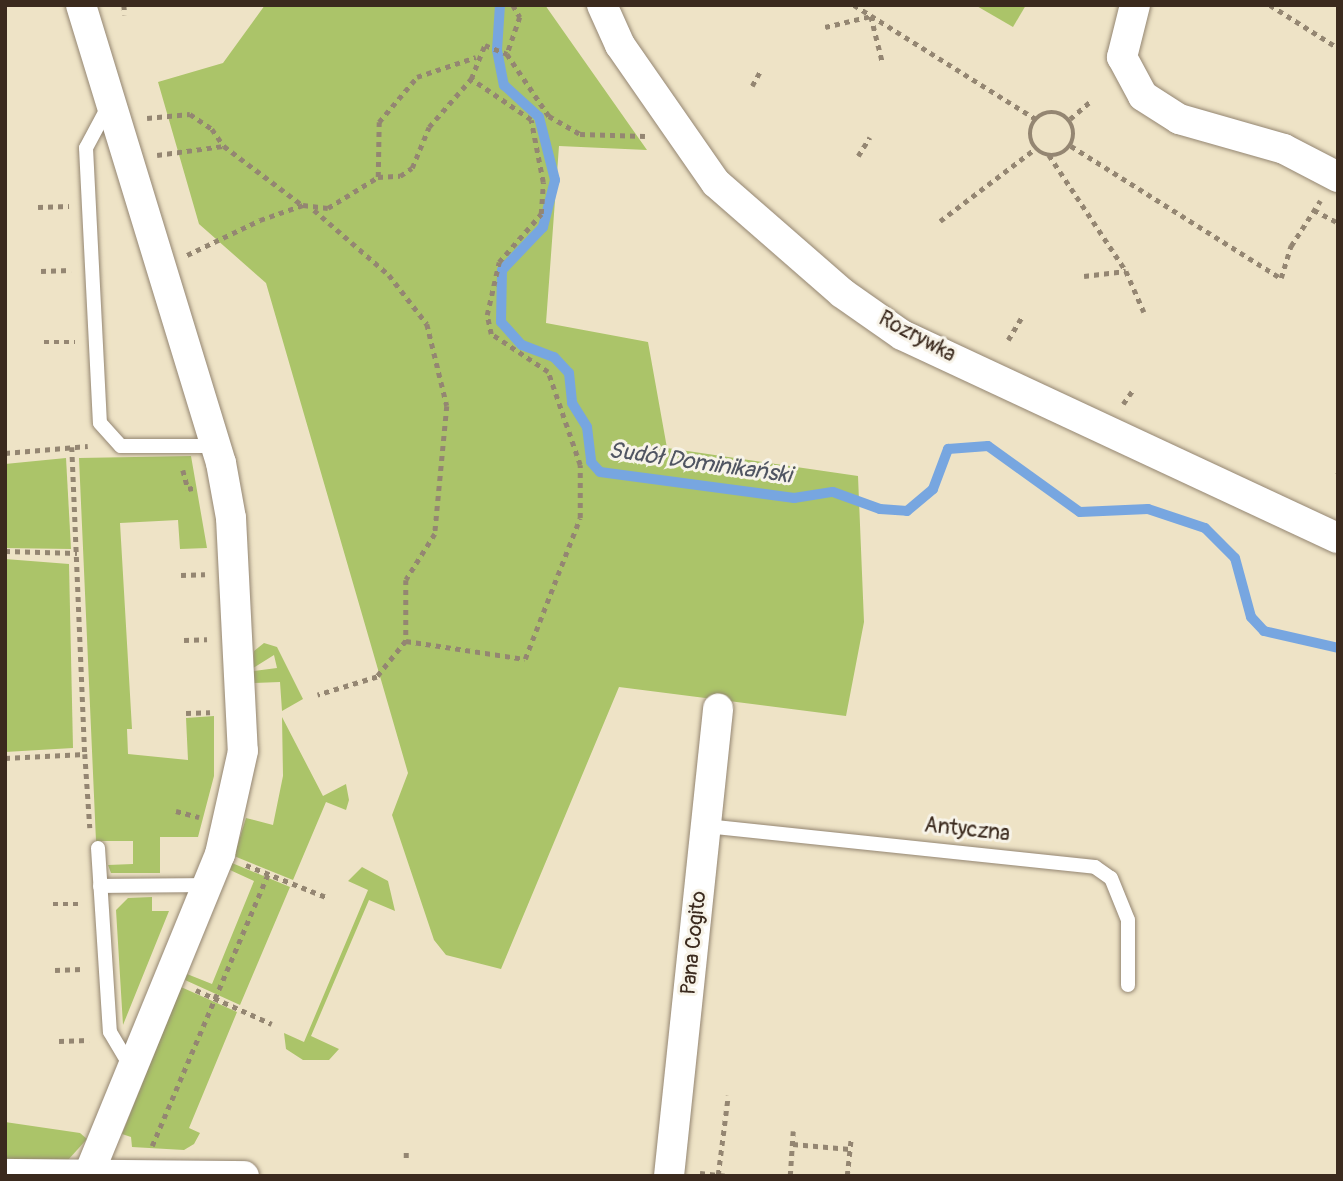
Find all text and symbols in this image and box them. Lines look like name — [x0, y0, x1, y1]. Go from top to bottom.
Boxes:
street label: Rozrywka — [874, 306, 960, 368]
water label: Sudół Dominikański — [607, 436, 793, 490]
street label: Antyczna — [923, 813, 1011, 847]
street label: Pana Cogito — [676, 890, 712, 996]

